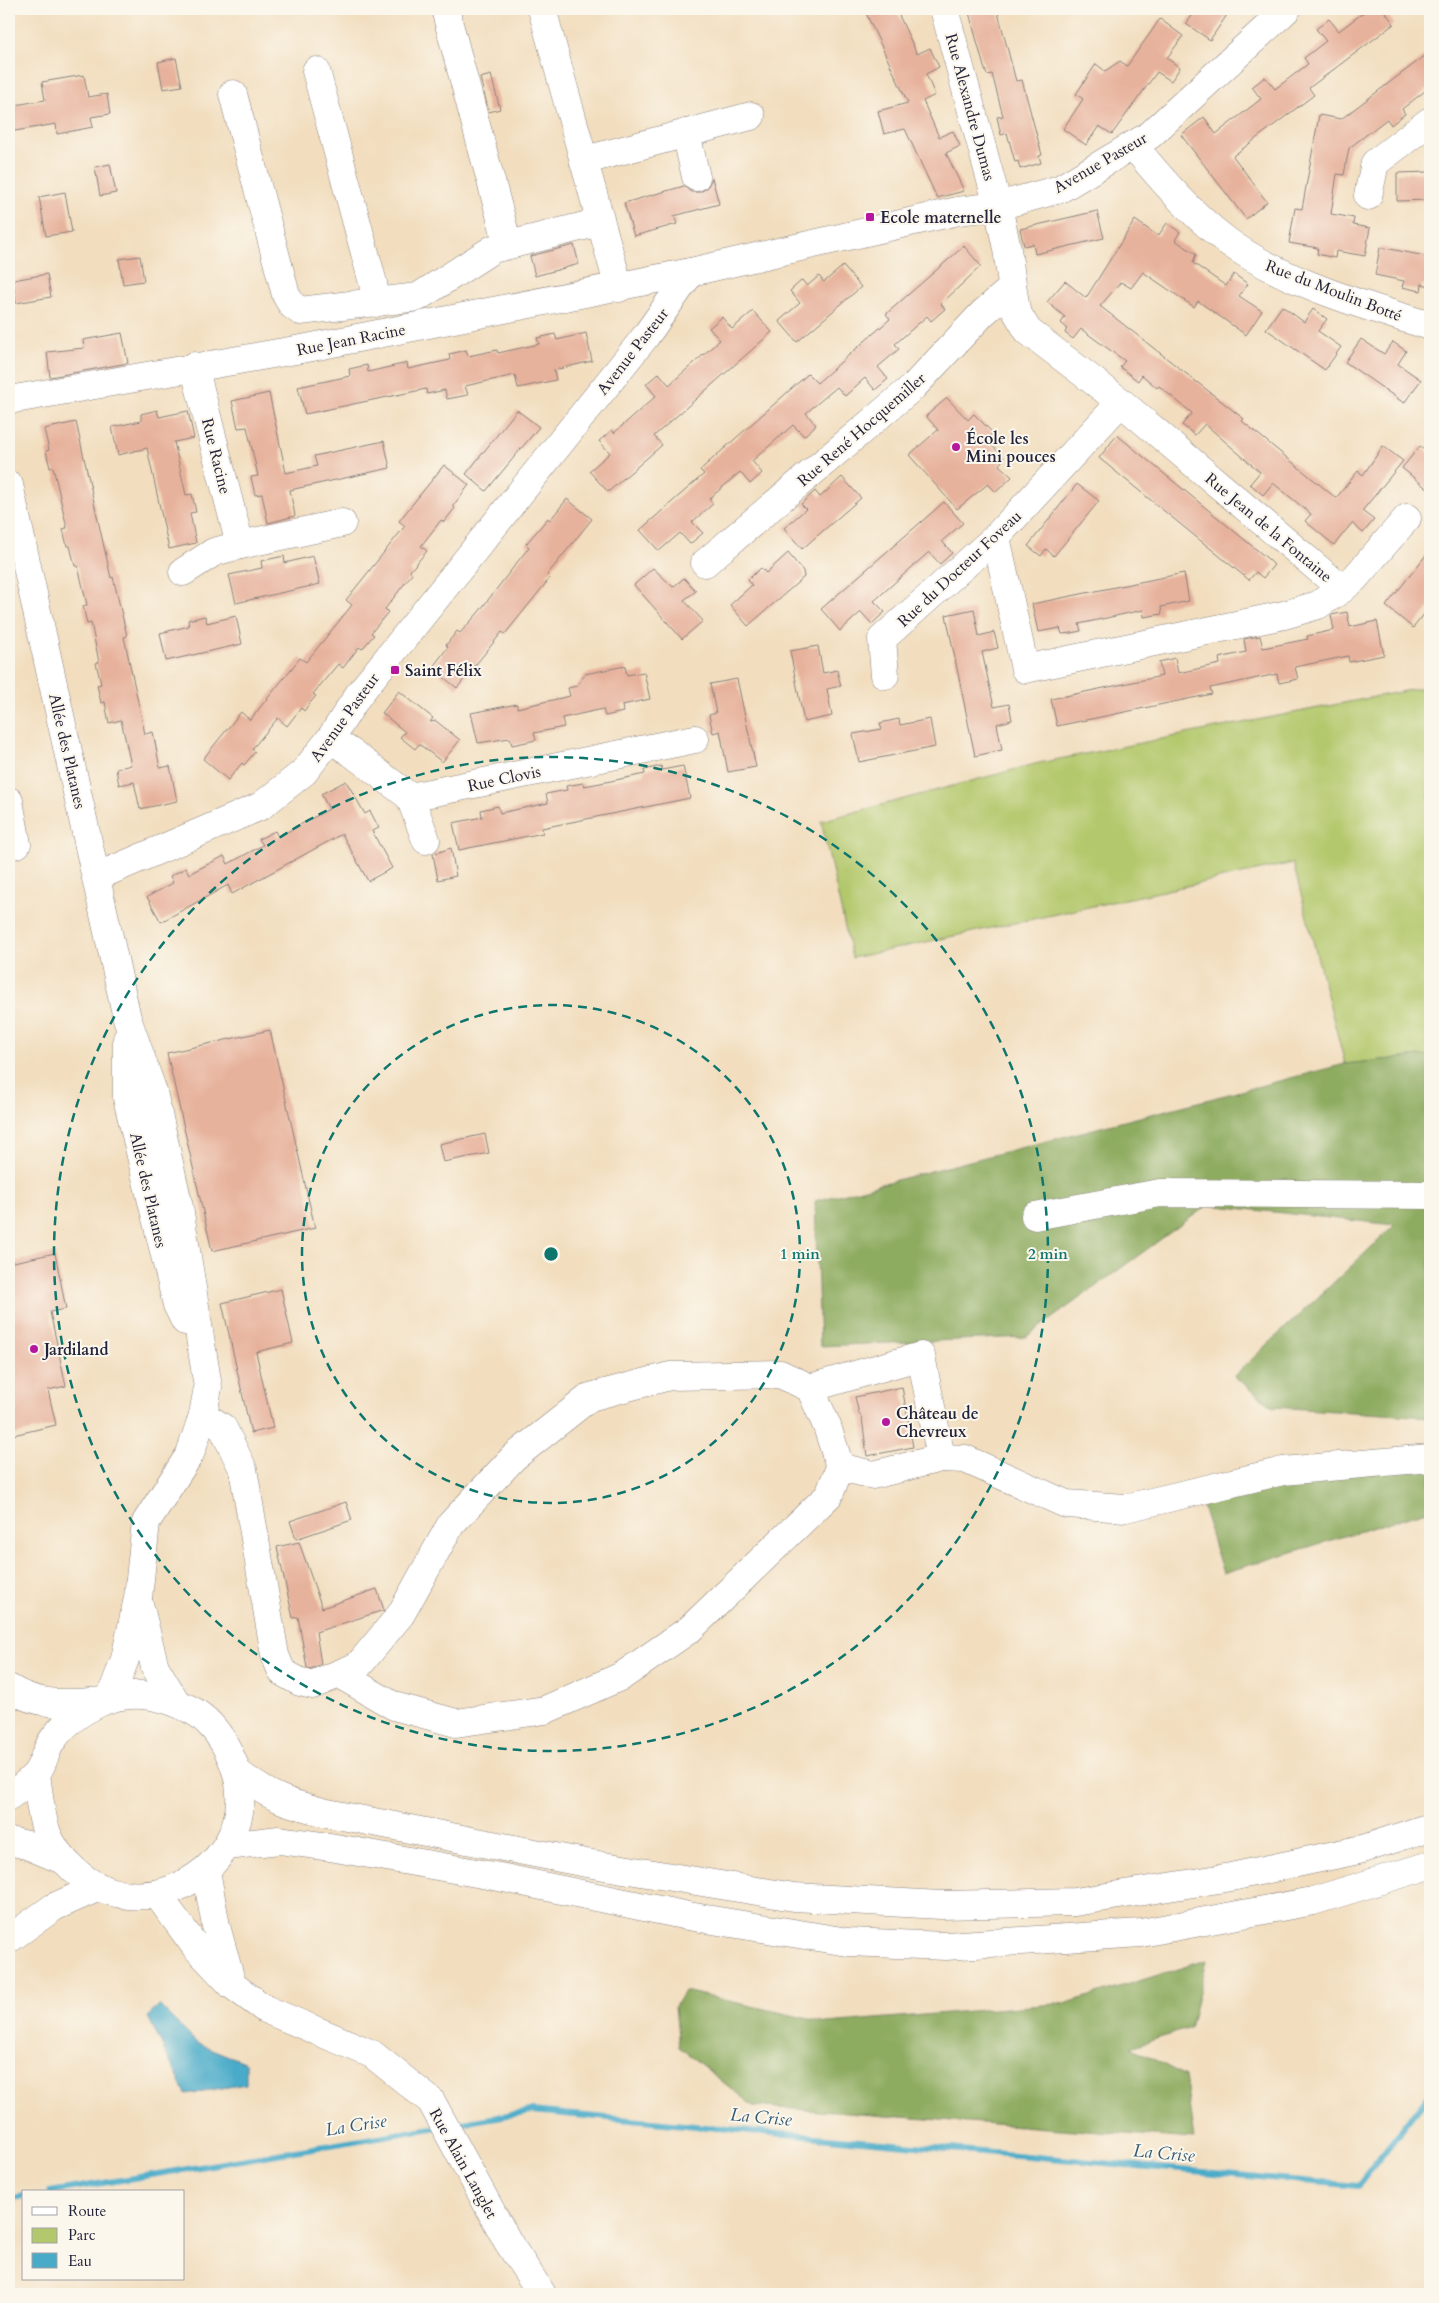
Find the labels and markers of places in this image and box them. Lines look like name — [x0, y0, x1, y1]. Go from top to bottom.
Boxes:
place label: Ecole maternelle — [880, 207, 1002, 229]
marker: Ecole maternelle — [864, 211, 876, 223]
place label: École les Mini pouces — [966, 427, 1056, 468]
marker: École les Mini pouces — [950, 441, 962, 453]
place label: Saint Félix — [405, 660, 482, 682]
marker: Saint Félix — [389, 664, 401, 676]
centre of rings — [542, 1245, 560, 1263]
place label: Jardiland — [42, 1339, 109, 1361]
marker: Jardiland — [28, 1343, 40, 1355]
place label: Château de Chevreux — [896, 1403, 979, 1443]
marker: Château de Chevreux — [880, 1416, 892, 1428]

